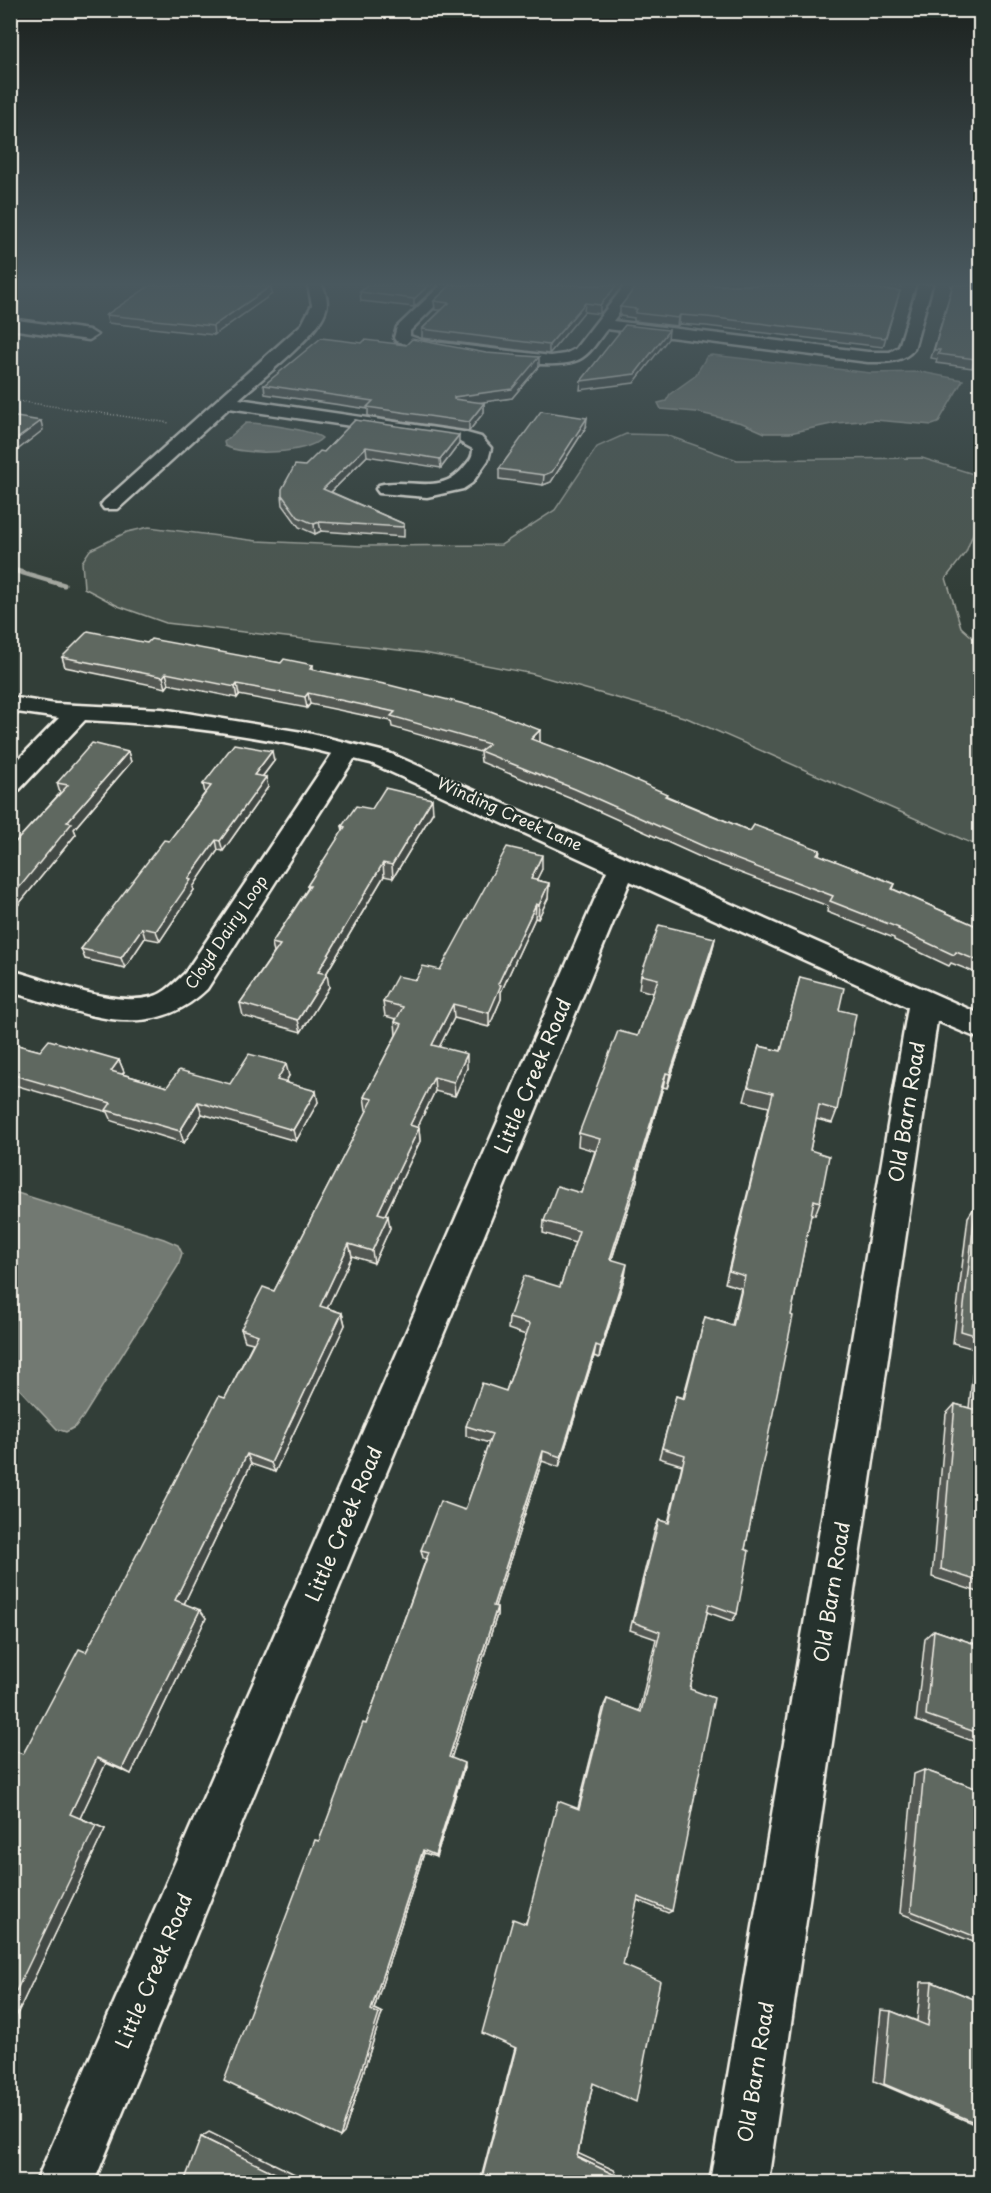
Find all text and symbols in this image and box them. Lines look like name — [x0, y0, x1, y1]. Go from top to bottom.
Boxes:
street label: Winding Creek Lane — [434, 770, 587, 856]
street label: Cloyd Dairy Loop — [178, 870, 272, 993]
street label: Little Creek Road — [486, 993, 578, 1158]
street label: Old Barn Road — [880, 1039, 932, 1184]
street label: Little Creek Road — [297, 1441, 389, 1606]
street label: Old Barn Road — [805, 1519, 857, 1664]
street label: Little Creek Road — [107, 1888, 199, 2053]
street label: Old Barn Road — [729, 1999, 781, 2144]

